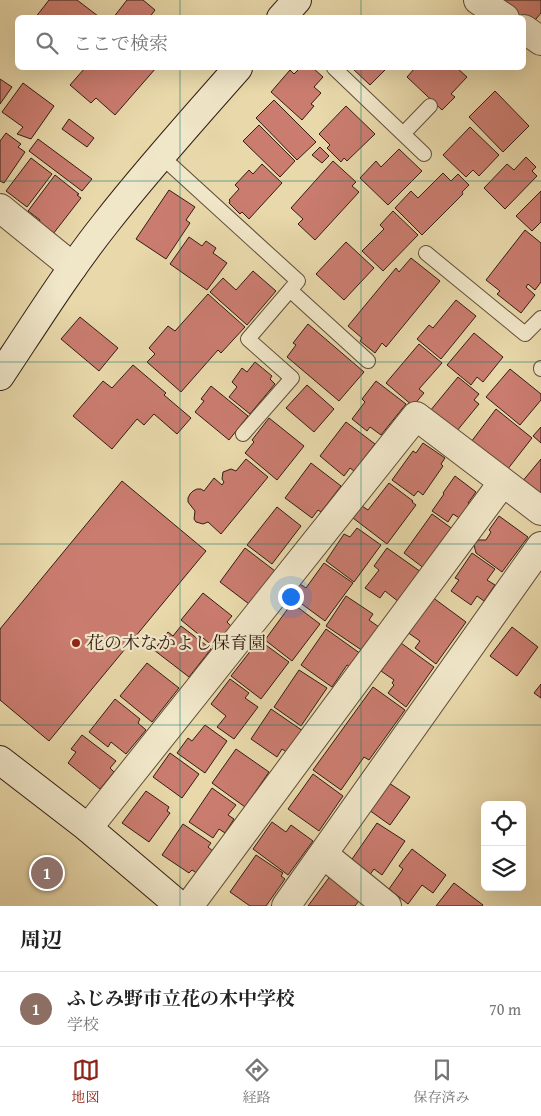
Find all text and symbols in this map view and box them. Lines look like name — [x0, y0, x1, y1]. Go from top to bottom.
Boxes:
search box — [15, 15, 526, 70]
icon: search — [33, 29, 61, 57]
text: ここで検索 — [73, 29, 168, 57]
your location — [278, 584, 304, 610]
place label: 花の木なかよし保育園 — [86, 629, 266, 656]
marker: 花の木なかよし保育園 — [70, 637, 82, 649]
map controls — [481, 801, 526, 891]
button: locate — [481, 801, 526, 846]
button: layers — [481, 846, 526, 891]
pin: 1 — [31, 854, 63, 892]
text: 周辺 — [20, 924, 62, 955]
text: ふじみ野市立花の木中学校 — [67, 984, 295, 1012]
text: 1 — [32, 997, 40, 1021]
text: 70 m — [489, 997, 521, 1021]
text: 学校 — [67, 1012, 99, 1036]
tab: 地図 — [72, 1056, 100, 1107]
tab: 経路 — [243, 1056, 271, 1107]
tab: 保存済み — [414, 1056, 470, 1107]

